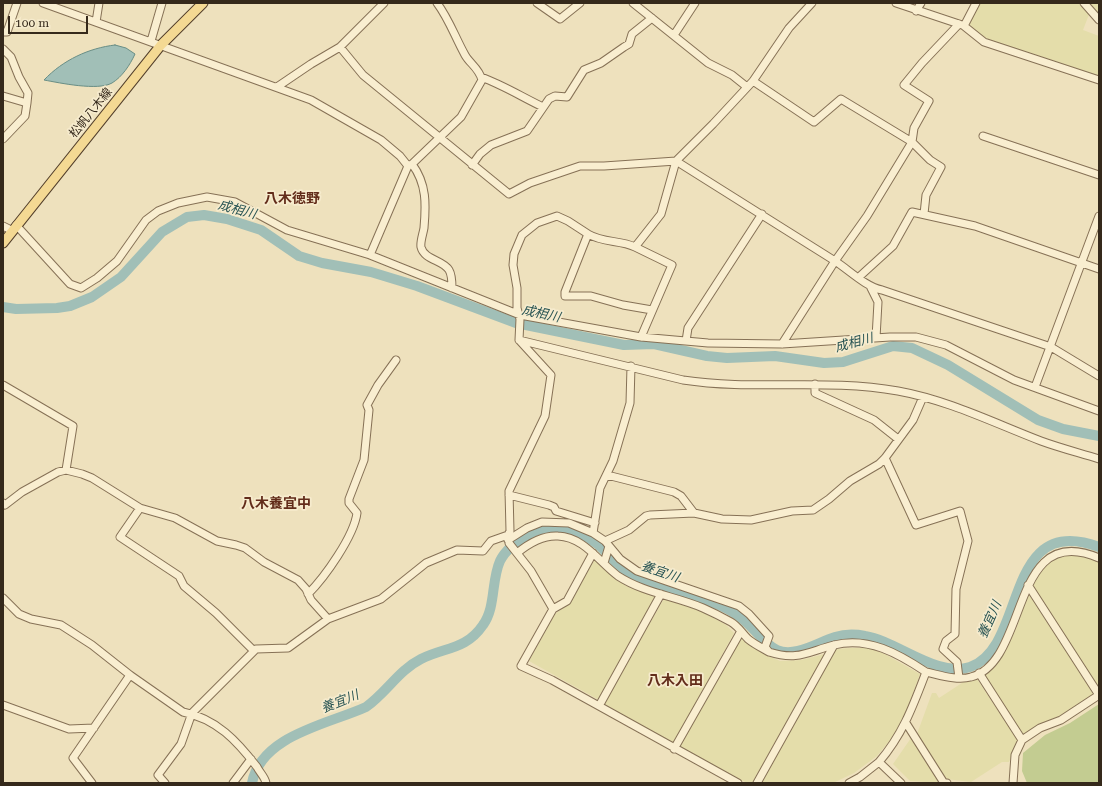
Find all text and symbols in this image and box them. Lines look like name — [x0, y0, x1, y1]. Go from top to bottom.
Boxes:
scale bar — [10, 8, 90, 34]
text: 100 m — [15, 16, 49, 30]
street label: 松帆八木線 — [67, 85, 115, 141]
district label: 八木徳野 — [264, 191, 320, 207]
water label: 成相川 — [216, 197, 258, 223]
water label: 成相川 — [520, 302, 562, 326]
water label: 成相川 — [833, 330, 875, 356]
district label: 八木養宜中 — [241, 496, 311, 512]
water label: 養宜川 — [639, 558, 681, 586]
water label: 養宜川 — [975, 599, 1005, 641]
district label: 八木入田 — [647, 673, 703, 689]
water label: 養宜川 — [319, 687, 361, 717]

